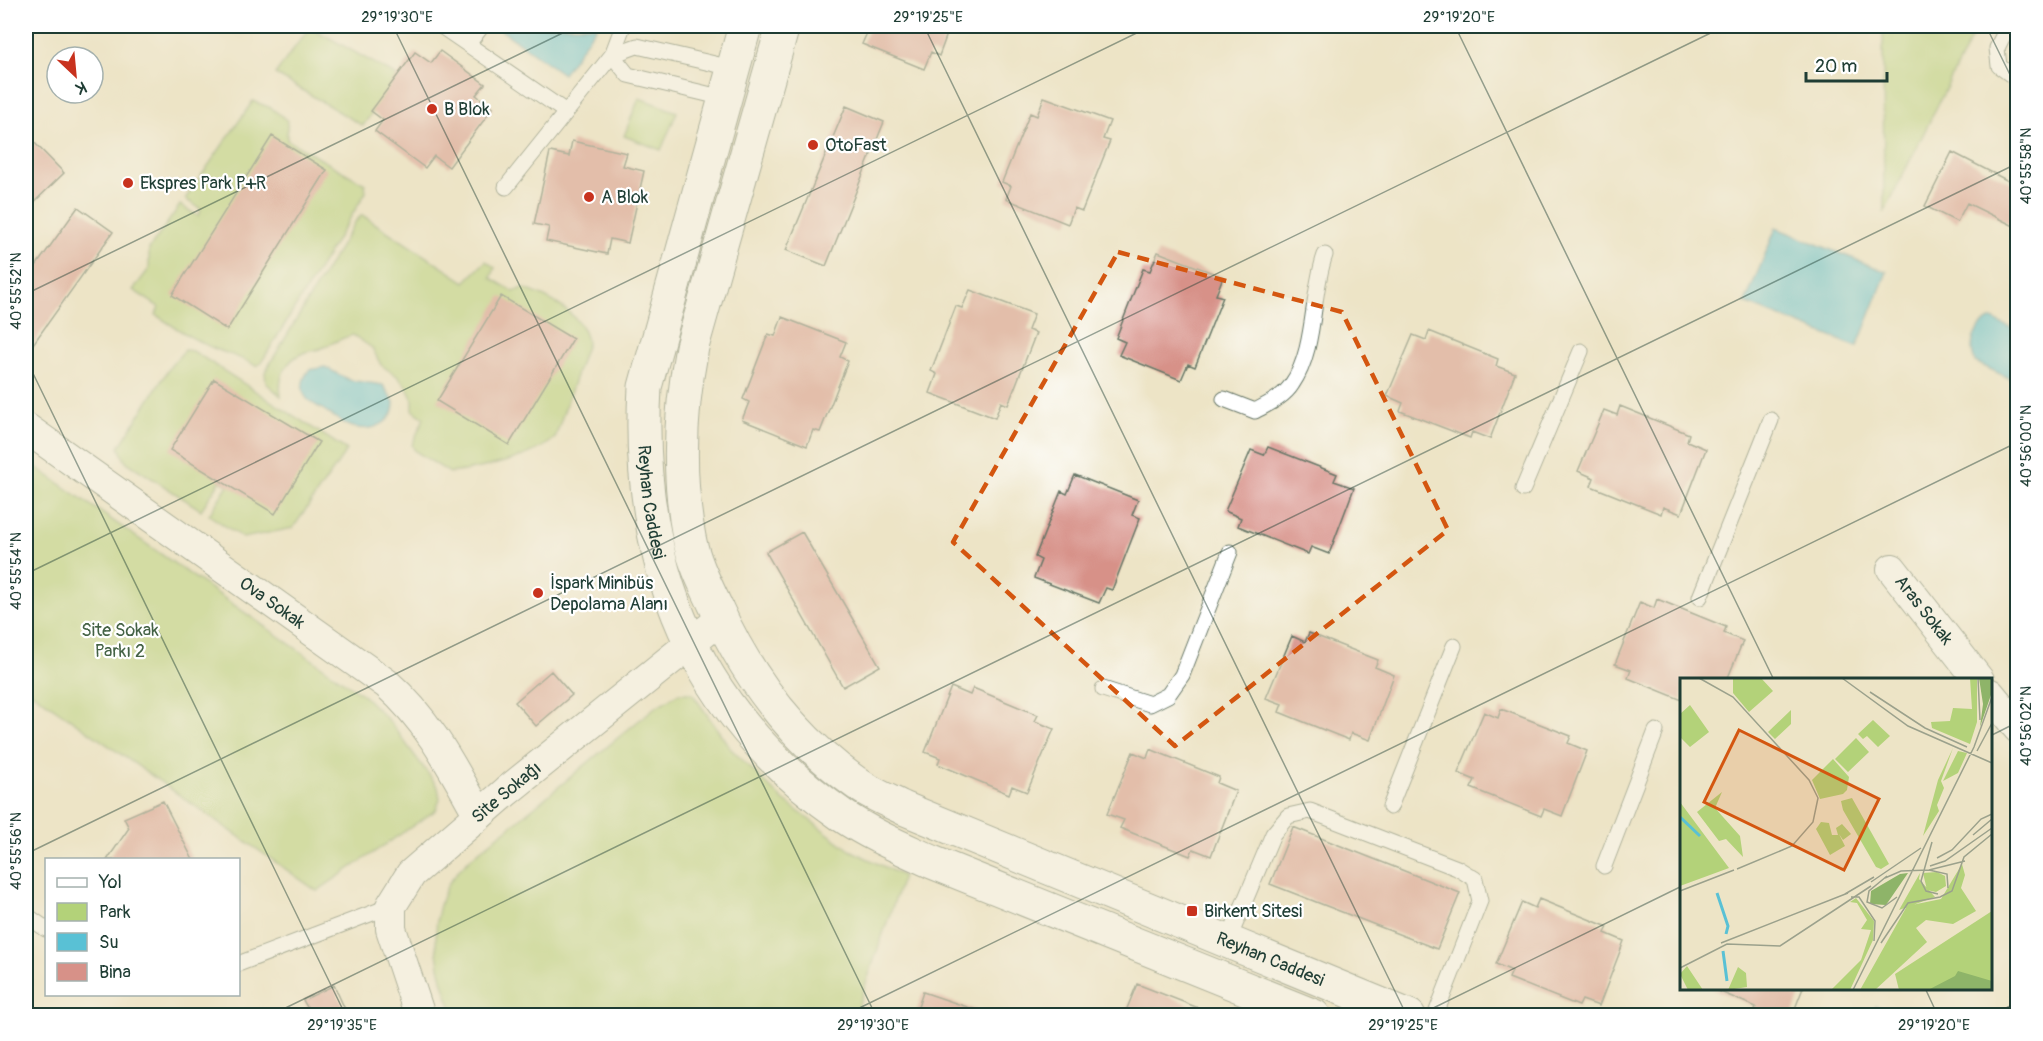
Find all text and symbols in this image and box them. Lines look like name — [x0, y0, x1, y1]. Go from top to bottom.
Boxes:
text: 29°19'30"E — [361, 8, 433, 27]
text: 29°19'25"E — [893, 8, 963, 27]
text: 29°19'20"E — [1423, 8, 1495, 27]
north arrow — [45, 45, 105, 105]
scale bar — [1806, 45, 1887, 83]
text: 20 m — [1815, 55, 1857, 78]
text: K — [72, 76, 90, 99]
place label: B Blok — [444, 98, 490, 121]
marker: B Blok — [425, 102, 439, 116]
text: 40°55'58"N — [2017, 128, 2036, 204]
place label: OtoFast — [825, 134, 888, 157]
marker: OtoFast — [806, 138, 820, 152]
place label: Ekspres Park P+R — [140, 172, 266, 195]
marker: Ekspres Park P+R — [121, 176, 135, 190]
place label: A Blok — [601, 186, 649, 209]
marker: A Blok — [582, 190, 596, 204]
text: 40°55'52"N — [7, 252, 26, 330]
text: 40°56'00"N — [2017, 405, 2036, 487]
street label: Reyhan Caddesi — [632, 445, 671, 562]
text: 40°55'54"N — [7, 532, 26, 610]
street label: Aras Sokak — [1889, 571, 1958, 650]
street label: Ova Sokak — [235, 572, 310, 635]
place label: İspark Minibüs Depolama Alanı — [550, 572, 668, 616]
marker: İspark Minibüs Depolama Alanı — [531, 586, 545, 600]
park label: Site Sokak Parkı 2 — [81, 619, 159, 663]
inset map — [1680, 678, 1992, 990]
text: 40°56'02"N — [2017, 686, 2036, 766]
street label: Site Sokağı — [467, 757, 546, 828]
text: 40°55'56"N — [7, 812, 26, 890]
legend — [45, 858, 240, 996]
text: Yol — [98, 871, 122, 894]
place label: Birkent Sitesi — [1204, 900, 1302, 923]
text: Park — [99, 901, 131, 924]
marker: Birkent Sitesi — [1185, 904, 1199, 918]
street label: Reyhan Caddesi — [1213, 927, 1328, 992]
text: Su — [99, 931, 119, 954]
text: Bina — [99, 961, 131, 984]
text: 29°19'35"E — [307, 1016, 377, 1035]
text: 29°19'30"E — [837, 1016, 909, 1035]
text: 29°19'25"E — [1368, 1016, 1438, 1035]
text: 29°19'20"E — [1898, 1016, 1970, 1035]

